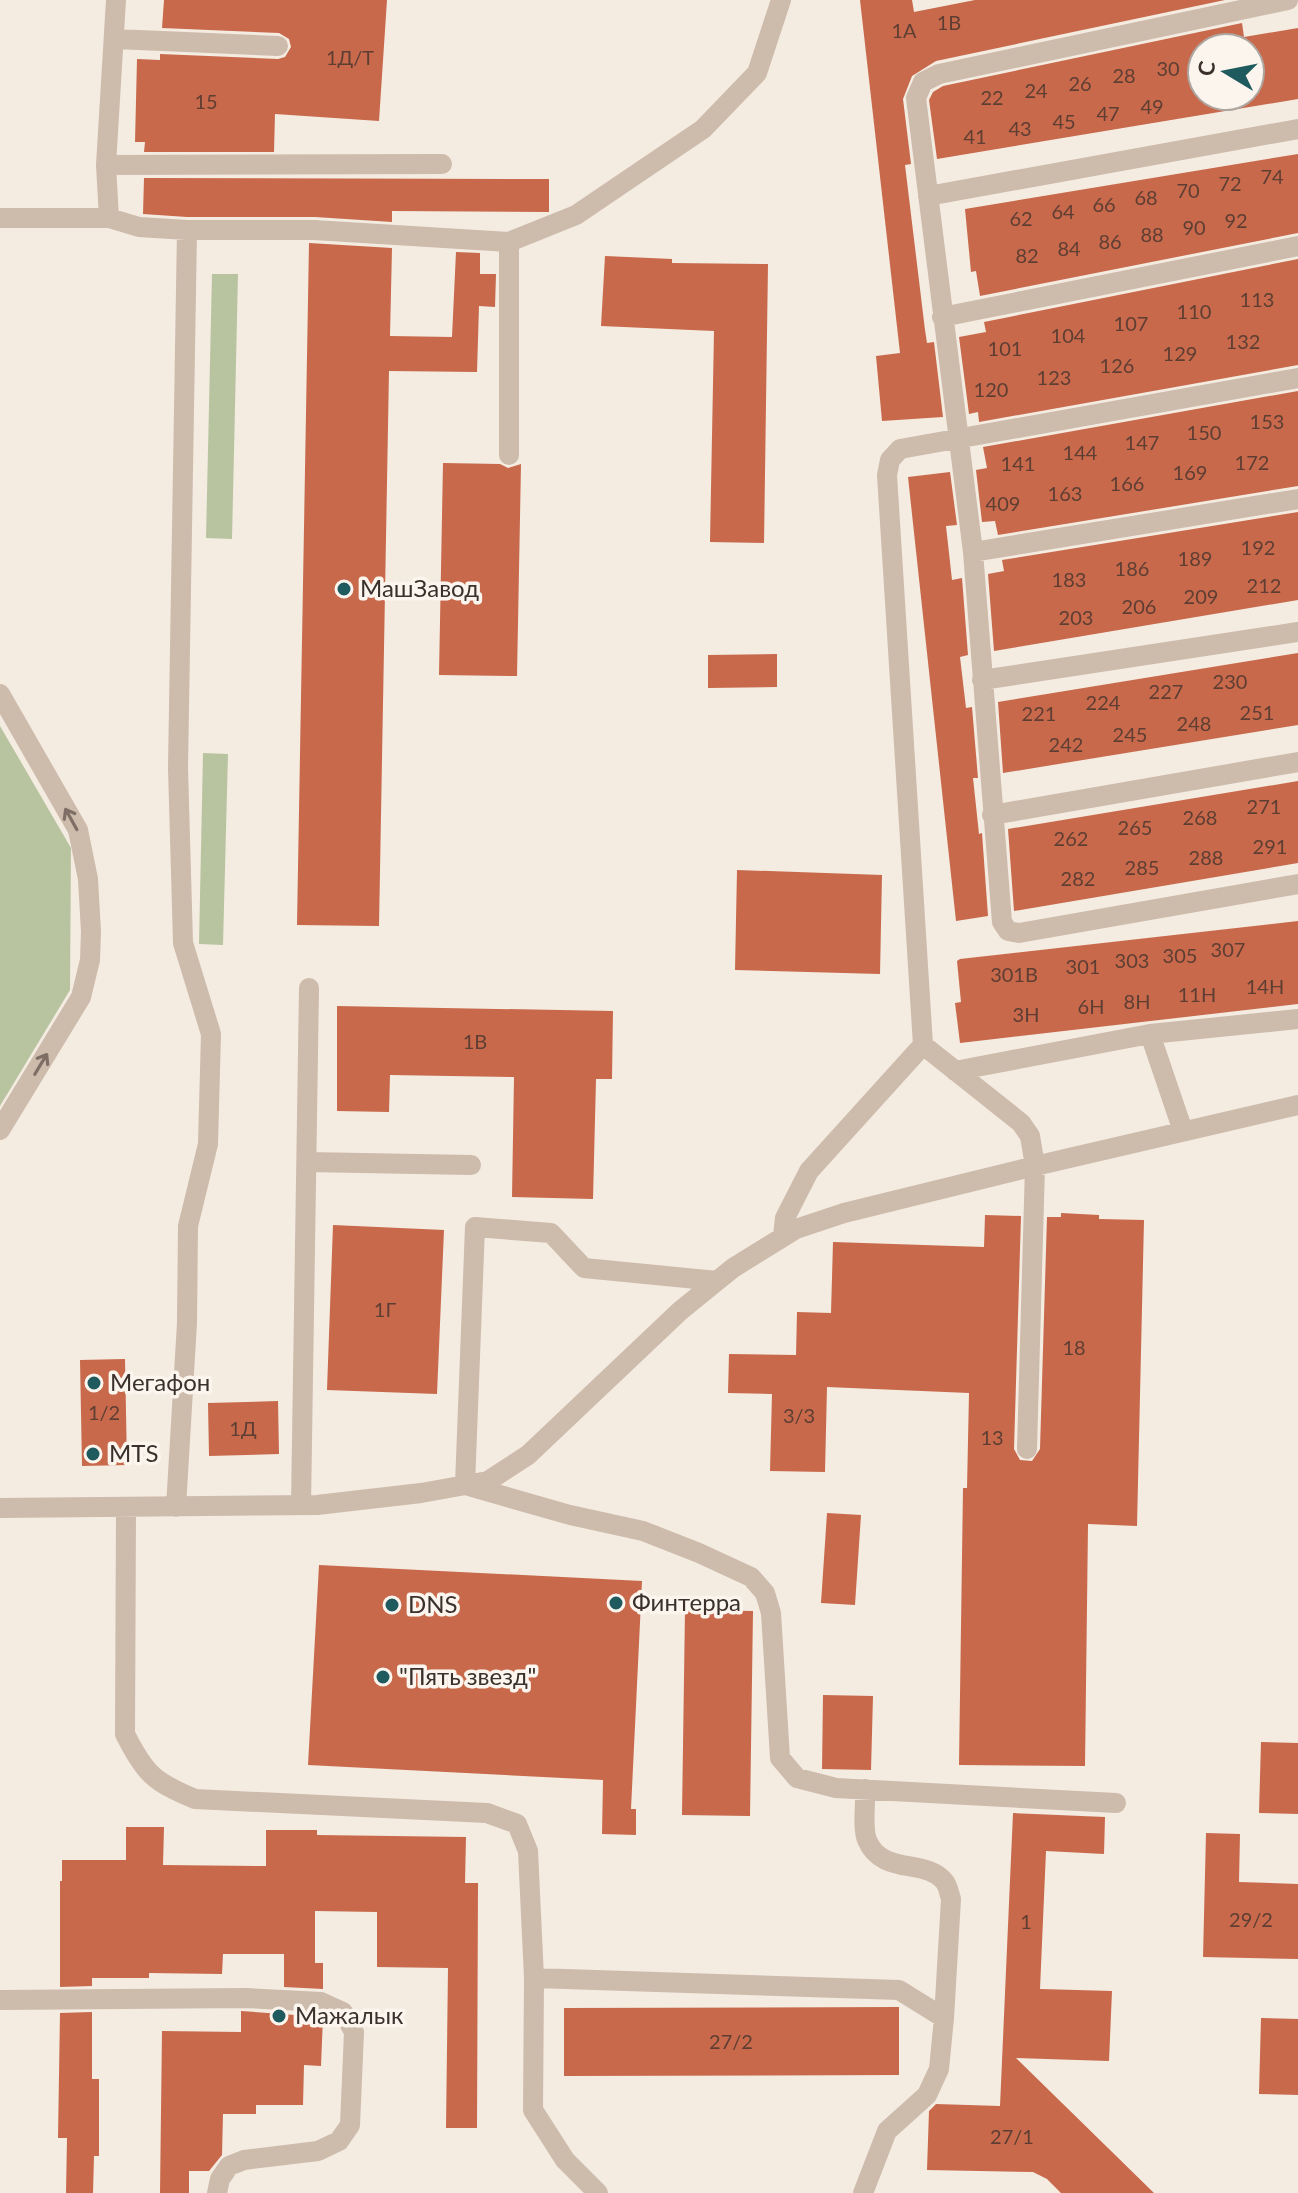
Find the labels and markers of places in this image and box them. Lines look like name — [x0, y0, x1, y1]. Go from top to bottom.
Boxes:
place label: МашЗавод — [360, 573, 479, 602]
marker: МашЗавод — [335, 580, 353, 598]
place label: Мегафон — [110, 1367, 210, 1396]
marker: Мегафон — [85, 1374, 103, 1392]
place label: MTS — [109, 1438, 158, 1467]
marker: MTS — [84, 1445, 102, 1463]
place label: Финтерра — [632, 1587, 741, 1616]
place label: DNS — [408, 1589, 458, 1618]
marker: Финтерра — [607, 1594, 625, 1612]
marker: DNS — [383, 1596, 401, 1614]
place label: "Пять звезд" — [399, 1661, 536, 1690]
marker: "Пять звезд" — [374, 1668, 392, 1686]
place label: Мажалык — [295, 2000, 404, 2029]
marker: Мажалык — [270, 2007, 288, 2025]

